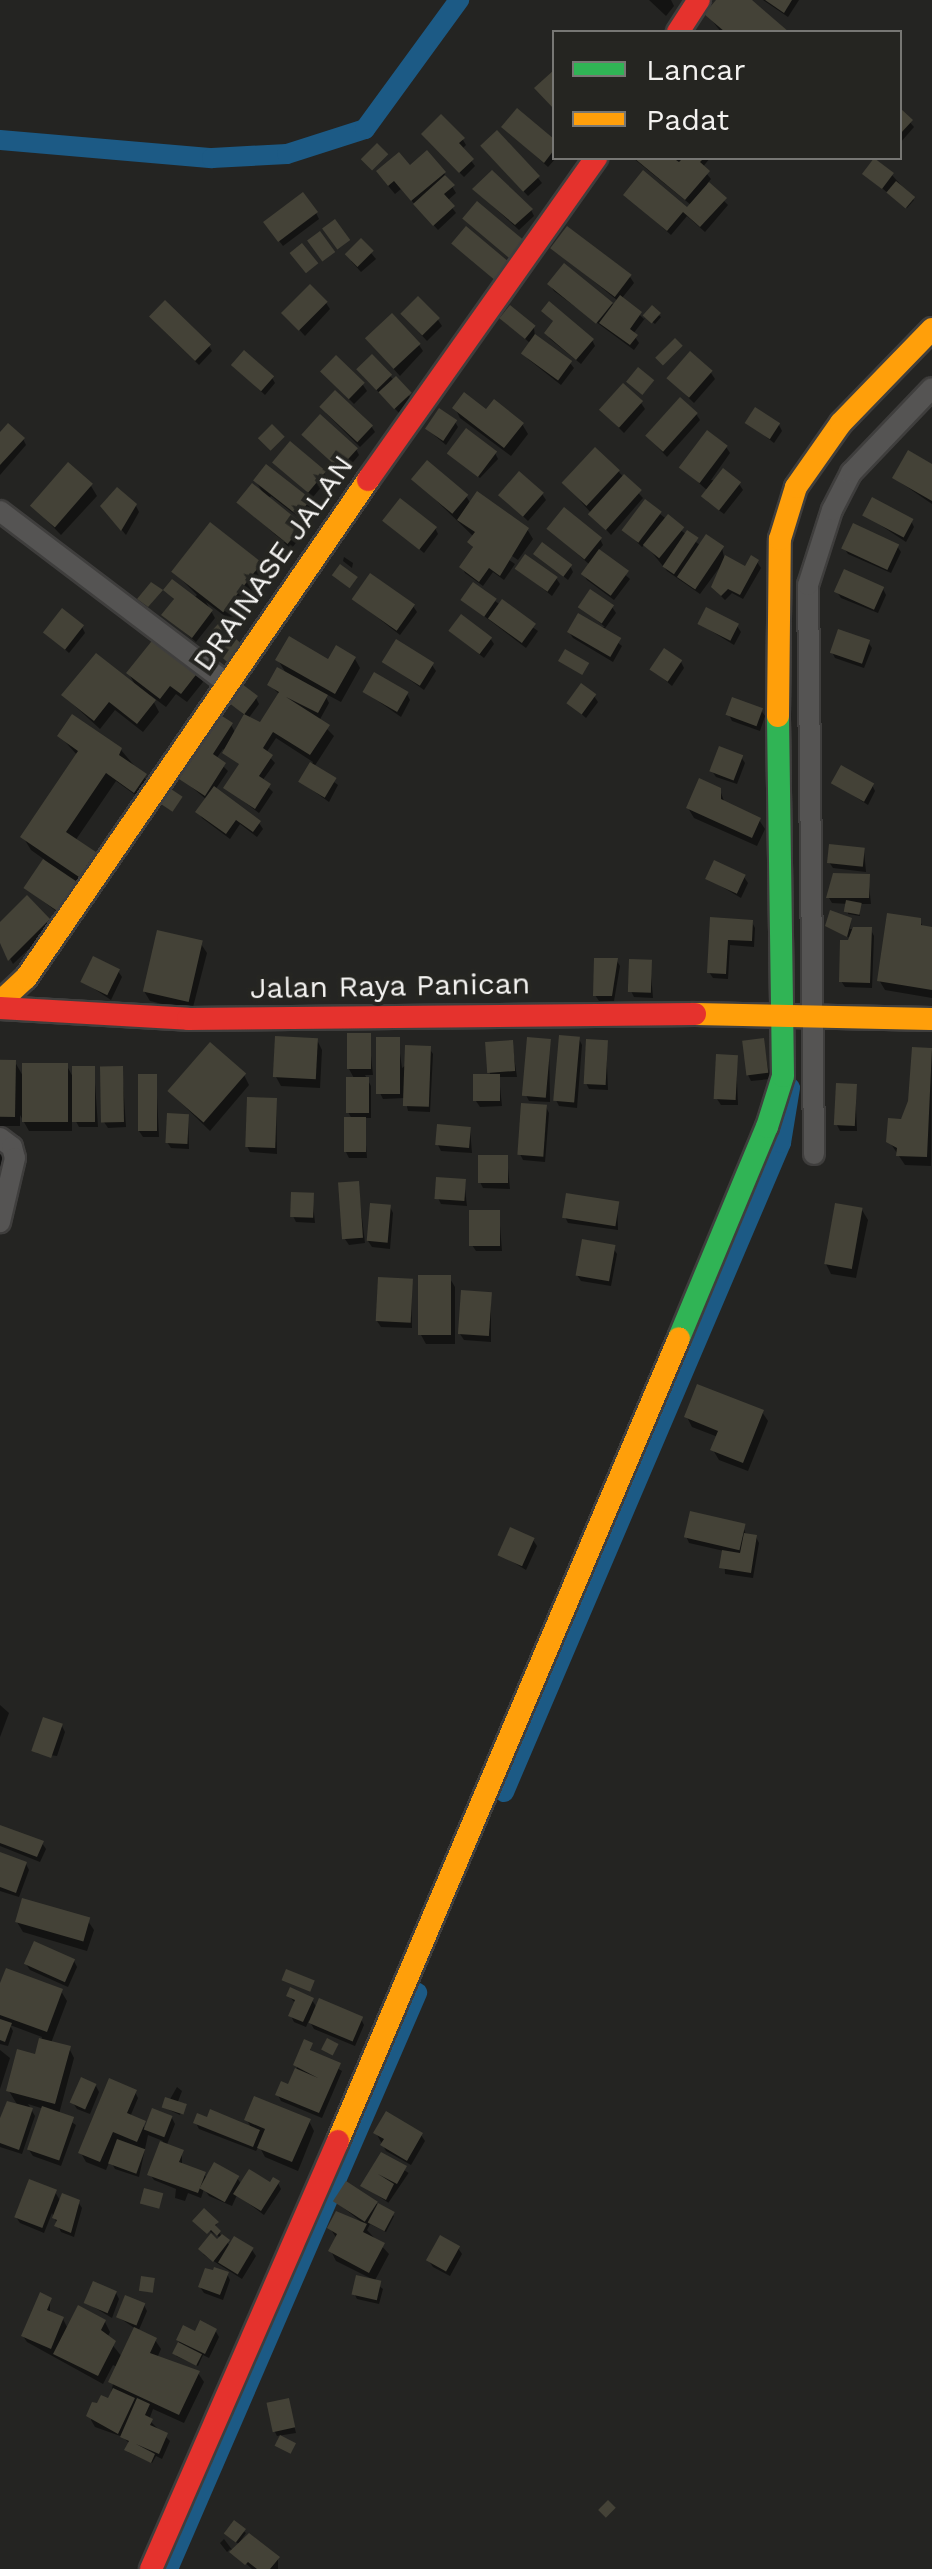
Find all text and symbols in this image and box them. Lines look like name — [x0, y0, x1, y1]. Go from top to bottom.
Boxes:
legend — [552, 30, 902, 160]
text: Lancar — [646, 52, 746, 87]
text: Padat — [646, 102, 729, 137]
street label: DRAINASE JALAN — [185, 448, 361, 678]
street label: Jalan Raya Panican — [249, 966, 531, 1006]

